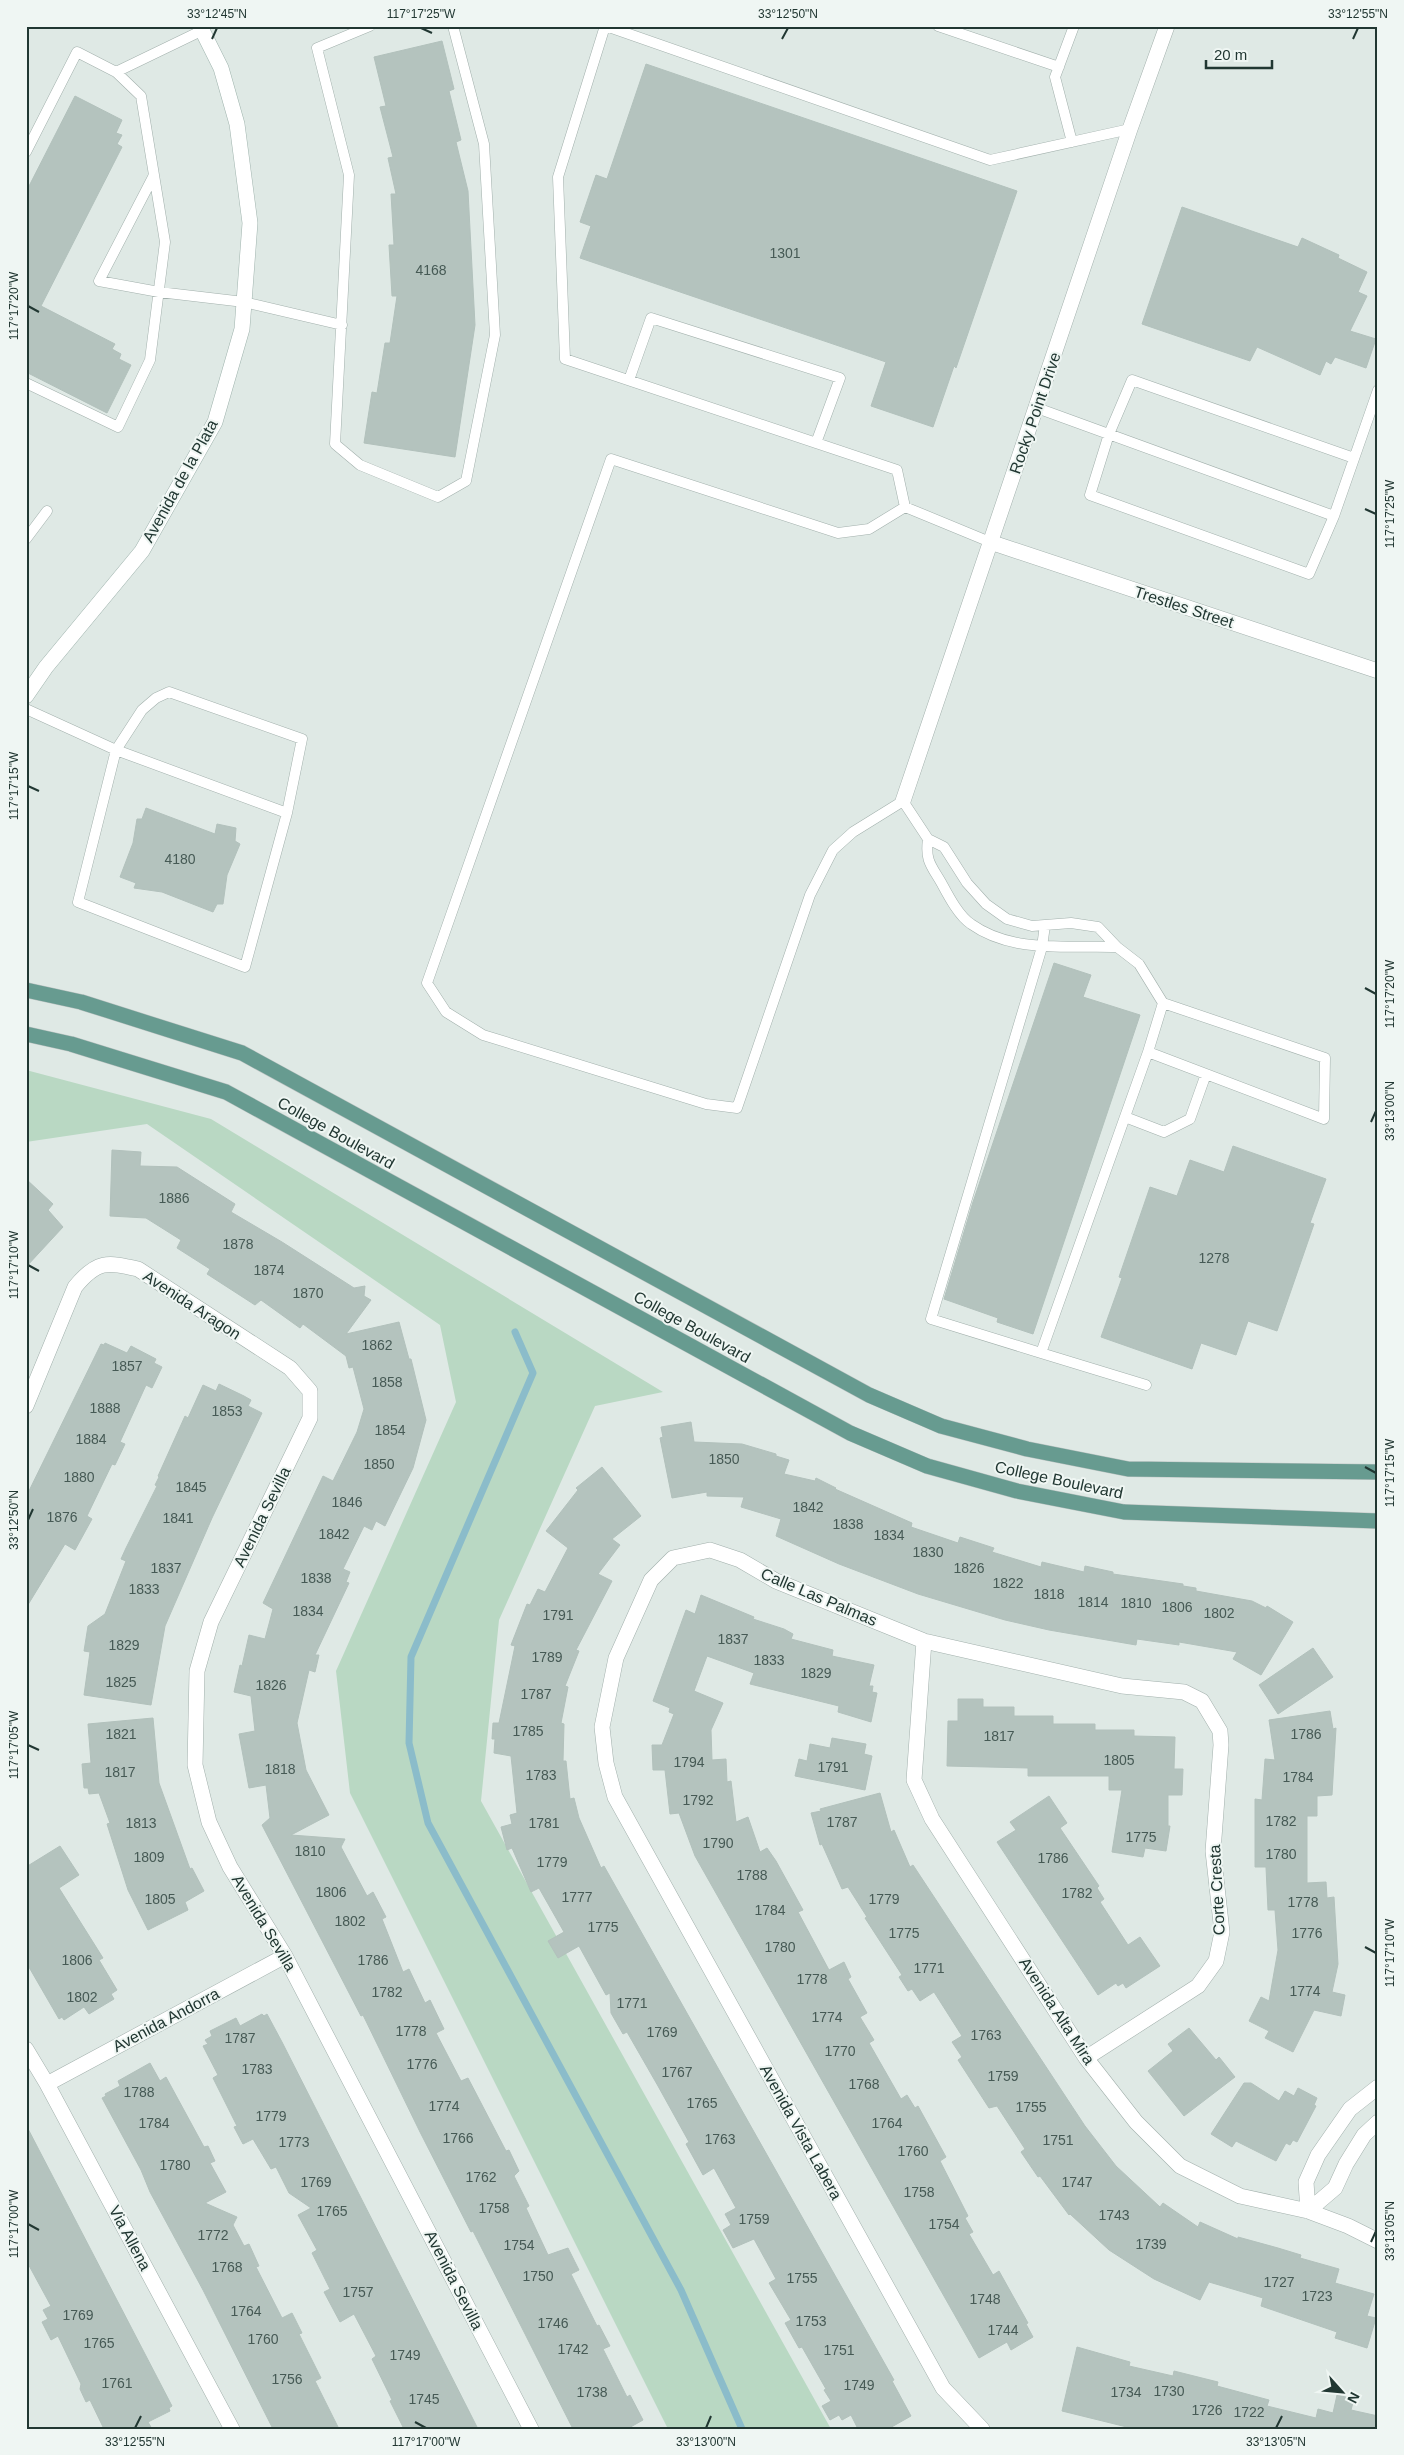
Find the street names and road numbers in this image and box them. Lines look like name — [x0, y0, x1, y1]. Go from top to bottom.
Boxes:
street label: Rocky Point Drive — [1006, 350, 1064, 476]
street label: Avenida de la Plata — [139, 417, 221, 545]
street label: Trestles Street — [1132, 583, 1236, 631]
street label: College Boulevard — [275, 1094, 397, 1172]
street label: Avenida Aragon — [140, 1267, 244, 1343]
street label: College Boulevard — [631, 1288, 753, 1366]
street label: College Boulevard — [993, 1458, 1125, 1502]
street label: Avenida Sevilla — [230, 1464, 294, 1570]
street label: Calle Las Palmas — [758, 1565, 880, 1629]
street label: Corte Cresta — [1206, 1844, 1228, 1936]
street label: Avenida Sevilla — [229, 1872, 299, 1974]
street label: Avenida Alta Mira — [1016, 1954, 1098, 2068]
street label: Avenida Andorra — [110, 1985, 222, 2055]
street label: Avenida Vista Labera — [757, 2062, 845, 2202]
street label: Via Allena — [106, 2203, 154, 2273]
street label: Avenida Sevilla — [422, 2228, 486, 2333]

